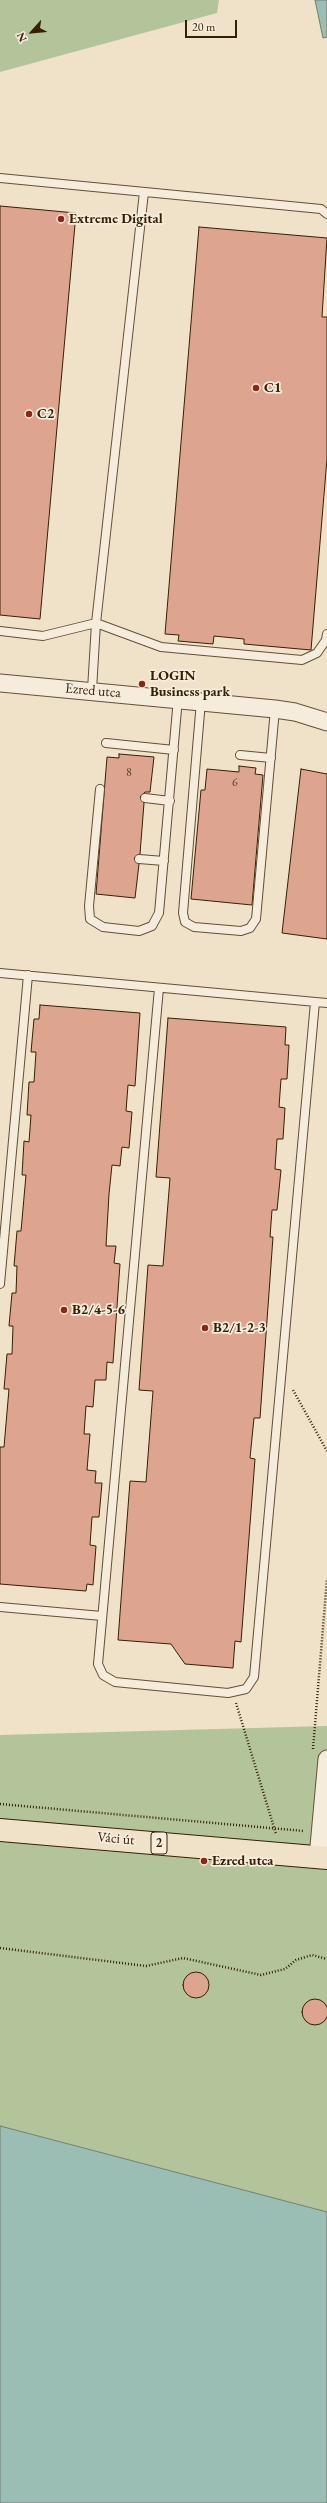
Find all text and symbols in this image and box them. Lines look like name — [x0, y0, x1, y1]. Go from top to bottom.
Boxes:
north arrow — [12, 12, 52, 52]
scale bar — [187, 12, 239, 38]
text: 20 m — [192, 19, 215, 35]
text: N — [13, 30, 30, 45]
place label: Extreme Digital — [69, 211, 163, 227]
marker: Extreme Digital — [56, 214, 66, 224]
place label: C1 — [264, 380, 281, 396]
marker: C1 — [251, 383, 261, 393]
place label: C2 — [37, 406, 54, 422]
marker: C2 — [24, 409, 34, 419]
place label: LOGIN Business park — [150, 668, 230, 700]
marker: LOGIN Business park — [137, 679, 147, 689]
street label: Ezred utca — [64, 680, 122, 702]
house number: 8 — [126, 766, 132, 780]
house number: 6 — [232, 776, 238, 790]
place label: B2/4-5-6 — [72, 1302, 125, 1318]
marker: B2/4-5-6 — [59, 1305, 69, 1315]
place label: B2/1-2-3 — [213, 1320, 266, 1336]
marker: B2/1-2-3 — [200, 1323, 210, 1333]
street label: Váci út — [97, 1829, 135, 1849]
road number: 2 — [151, 1832, 167, 1854]
place label: Ezred utca — [212, 1853, 273, 1869]
marker: Ezred utca — [199, 1856, 209, 1866]

